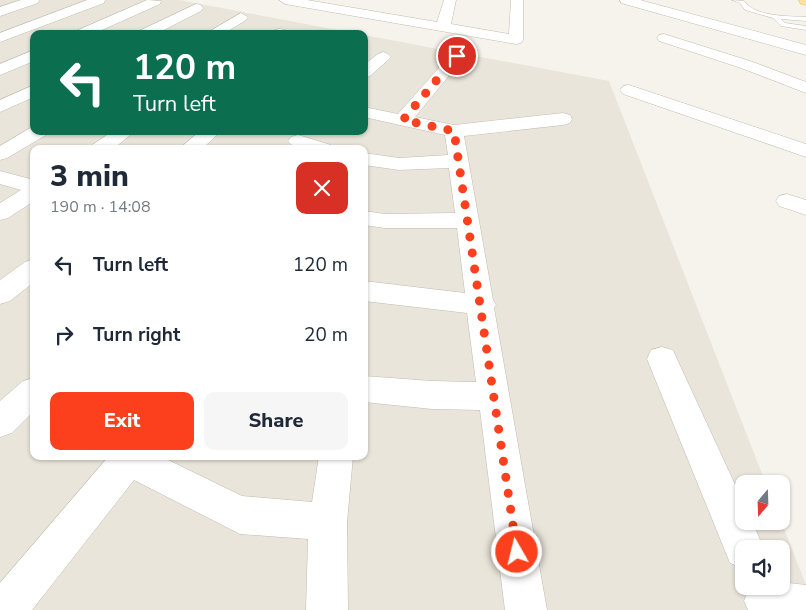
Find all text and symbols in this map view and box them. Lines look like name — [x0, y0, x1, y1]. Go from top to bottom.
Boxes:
pin — [436, 35, 478, 77]
icon: arrive — [443, 42, 471, 70]
text: 120 m — [133, 44, 236, 91]
icon: left — [50, 50, 115, 115]
text: Turn left — [133, 89, 216, 119]
text: 3 min — [50, 156, 129, 197]
button: close — [296, 162, 348, 214]
text: 190 m · 14:08 — [50, 196, 151, 218]
icon: left — [50, 251, 78, 279]
text: Turn left — [93, 252, 168, 278]
text: 120 m — [293, 252, 348, 278]
icon: right — [50, 321, 78, 349]
text: Turn right — [93, 322, 180, 348]
text: 20 m — [304, 322, 348, 348]
button: Exit — [50, 392, 194, 450]
button: Share — [204, 392, 348, 450]
north arrow — [735, 475, 790, 530]
map controls — [735, 475, 790, 595]
position arrow — [490, 525, 542, 577]
button: sound — [735, 540, 790, 595]

